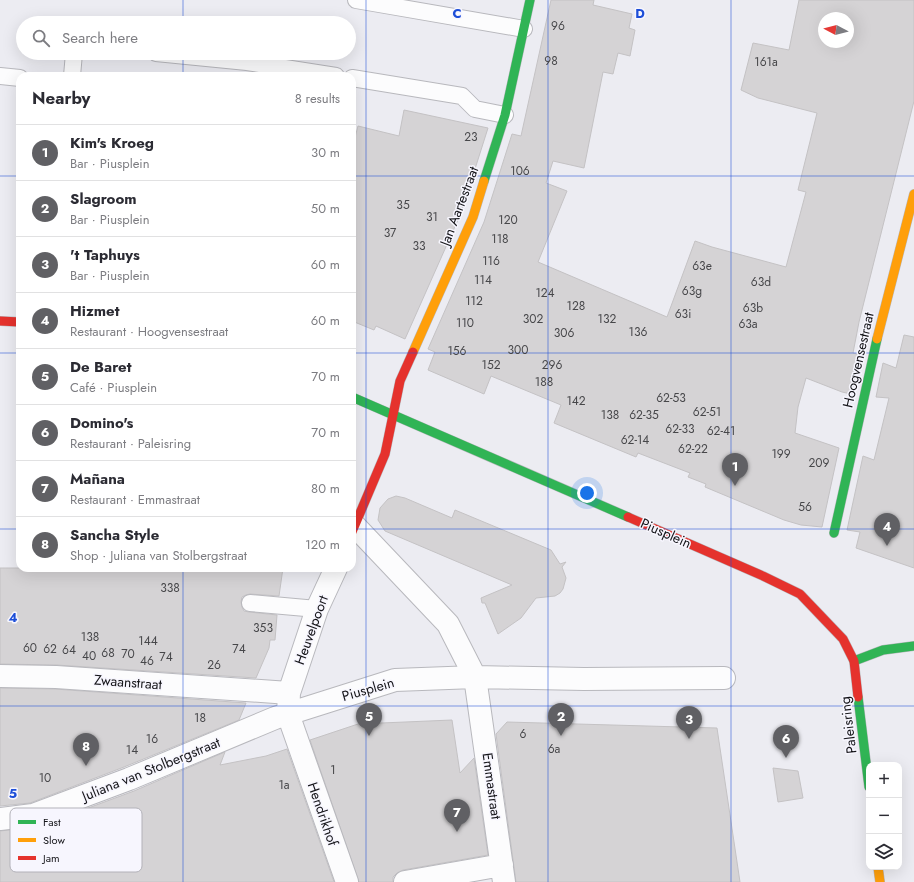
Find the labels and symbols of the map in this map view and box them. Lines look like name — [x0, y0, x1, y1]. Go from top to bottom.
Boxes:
text: C — [452, 4, 462, 23]
text: D — [635, 4, 645, 23]
north arrow — [818, 12, 854, 48]
house number: 96 — [551, 17, 565, 35]
house number: 98 — [544, 52, 558, 70]
house number: 161a — [754, 53, 778, 71]
house number: 23 — [464, 128, 478, 146]
house number: 106 — [510, 162, 530, 180]
street label: Jan Aartestraat — [434, 163, 484, 250]
house number: 35 — [396, 196, 410, 214]
house number: 31 — [426, 208, 438, 226]
house number: 120 — [498, 211, 518, 229]
house number: 37 — [384, 224, 397, 242]
house number: 118 — [491, 230, 509, 248]
house number: 33 — [412, 237, 426, 255]
house number: 116 — [482, 252, 500, 270]
house number: 63e — [692, 257, 712, 275]
house number: 114 — [474, 271, 492, 289]
house number: 63d — [751, 273, 771, 291]
house number: 63g — [682, 282, 702, 300]
house number: 124 — [535, 284, 555, 302]
house number: 112 — [465, 292, 483, 310]
house number: 128 — [567, 297, 585, 315]
house number: 63b — [743, 299, 763, 317]
house number: 63i — [675, 305, 691, 323]
house number: 302 — [523, 310, 543, 328]
house number: 132 — [598, 310, 617, 328]
street label: Hoogvensestraat — [837, 310, 879, 410]
house number: 110 — [456, 314, 474, 332]
house number: 63a — [738, 315, 758, 333]
house number: 136 — [629, 323, 648, 341]
house number: 306 — [554, 324, 574, 342]
house number: 300 — [508, 341, 528, 359]
house number: 156 — [447, 342, 467, 360]
house number: 152 — [482, 356, 501, 374]
house number: 296 — [542, 356, 562, 374]
house number: 188 — [535, 373, 553, 391]
house number: 62-53 — [656, 389, 686, 407]
house number: 142 — [566, 392, 586, 410]
house number: 62-51 — [693, 403, 721, 421]
house number: 138 — [601, 406, 619, 424]
house number: 62-35 — [629, 406, 659, 424]
house number: 62-33 — [665, 420, 695, 438]
house number: 62-41 — [707, 422, 735, 440]
house number: 62-14 — [621, 431, 649, 449]
house number: 62-22 — [678, 440, 708, 458]
house number: 199 — [771, 445, 791, 463]
pin: 1 — [722, 453, 748, 486]
house number: 209 — [809, 454, 830, 472]
your location — [577, 483, 597, 503]
house number: 56 — [798, 498, 812, 516]
street label: Piusplein — [637, 513, 695, 553]
pin: 4 — [874, 513, 900, 546]
house number: 338 — [160, 579, 180, 597]
street label: Heuvelpoort — [289, 592, 333, 667]
text: 4 — [8, 608, 18, 627]
house number: 353 — [253, 619, 273, 637]
house number: 138 — [81, 628, 99, 646]
house number: 144 — [138, 632, 158, 650]
house number: 60 — [23, 639, 37, 657]
house number: 62 — [43, 640, 57, 658]
house number: 74 — [232, 640, 246, 658]
house number: 64 — [62, 641, 76, 659]
house number: 68 — [101, 644, 115, 662]
house number: 70 — [121, 645, 135, 663]
house number: 40 — [82, 647, 96, 665]
house number: 74 — [159, 648, 173, 666]
house number: 46 — [140, 652, 154, 670]
house number: 26 — [207, 656, 221, 674]
street label: Zwaanstraat — [93, 670, 163, 694]
street label: Piusplein — [339, 672, 397, 706]
street label: Paleisring — [835, 695, 861, 755]
pin: 5 — [356, 703, 382, 736]
pin: 2 — [548, 703, 574, 736]
pin: 3 — [676, 706, 702, 739]
house number: 18 — [194, 709, 206, 727]
house number: 6 — [520, 725, 527, 743]
pin: 6 — [773, 725, 799, 758]
house number: 16 — [146, 730, 158, 748]
street label: Juliana van Stolbergstraat — [77, 732, 224, 807]
pin: 8 — [73, 733, 99, 766]
house number: 6a — [548, 740, 561, 758]
house number: 14 — [126, 741, 138, 759]
street label: Emmastraat — [477, 751, 507, 821]
house number: 1 — [330, 761, 336, 779]
house number: 10 — [39, 769, 51, 787]
house number: 1a — [278, 776, 290, 794]
street label: Hendrikhof — [303, 779, 344, 849]
text: 5 — [9, 784, 17, 803]
pin: 7 — [444, 799, 470, 832]
legend — [10, 808, 142, 872]
text: Fast — [43, 814, 61, 830]
text: Slow — [43, 832, 65, 848]
text: Jam — [41, 850, 60, 866]

